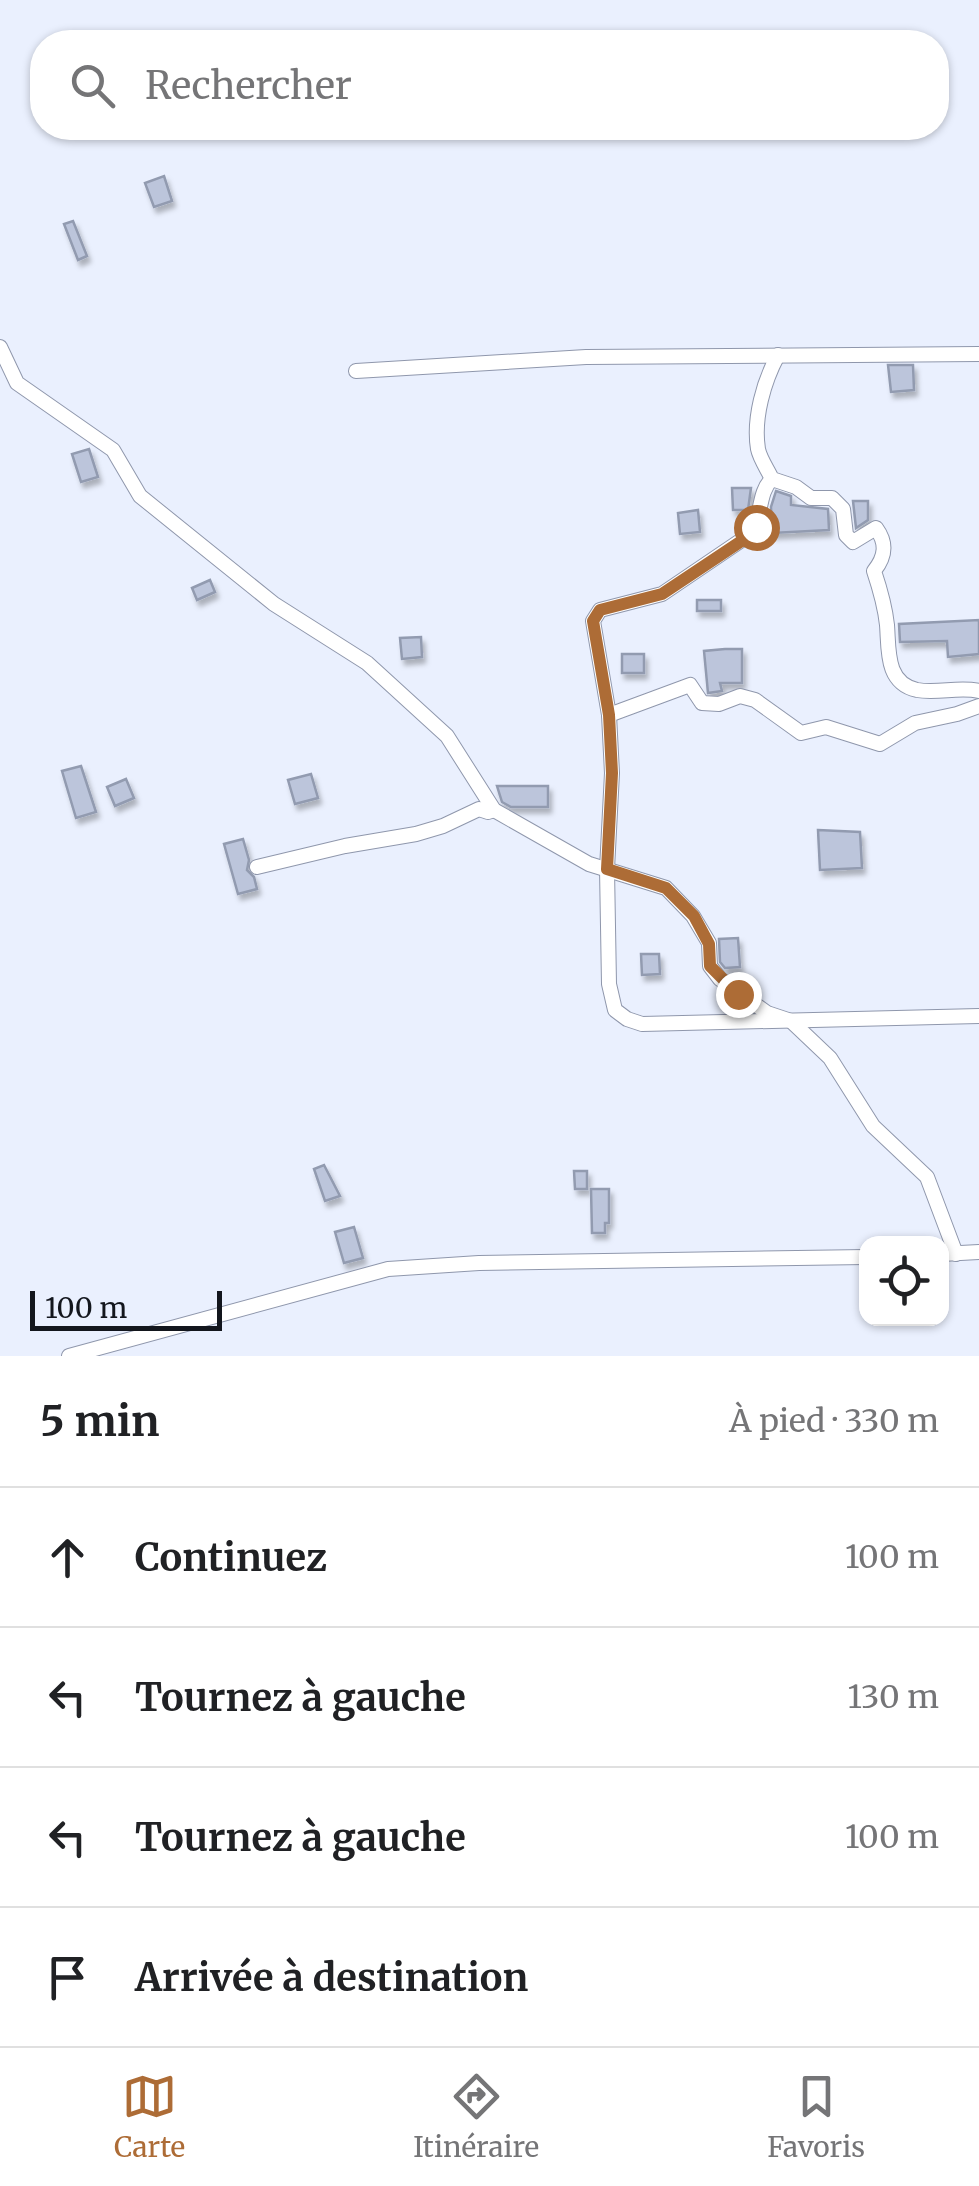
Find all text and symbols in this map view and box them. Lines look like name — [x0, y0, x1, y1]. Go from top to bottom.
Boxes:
search box — [30, 30, 949, 140]
icon: search — [65, 58, 120, 113]
text: Rechercher — [145, 62, 352, 109]
route start — [734, 505, 780, 551]
route end — [716, 972, 762, 1018]
map controls — [859, 1236, 949, 1326]
button: locate — [859, 1236, 949, 1326]
scale bar — [30, 1286, 222, 1330]
text: 100 m — [45, 1290, 127, 1326]
text: 5 min — [40, 1395, 159, 1447]
text: À pied · 330 m — [729, 1401, 939, 1441]
icon: ahead — [40, 1530, 95, 1585]
text: Continuez — [135, 1534, 327, 1581]
text: 100 m — [845, 1537, 939, 1577]
icon: left — [40, 1670, 95, 1725]
text: Tournez à gauche — [135, 1674, 466, 1721]
text: 130 m — [847, 1677, 939, 1717]
icon: left — [40, 1810, 95, 1865]
text: Tournez à gauche — [135, 1814, 466, 1861]
text: 100 m — [845, 1817, 939, 1857]
icon: arrive — [40, 1950, 95, 2005]
text: Arrivée à destination — [135, 1954, 528, 2001]
tab: Carte — [114, 2069, 185, 2165]
tab: Itinéraire — [413, 2069, 539, 2165]
tab: Favoris — [767, 2069, 865, 2165]

